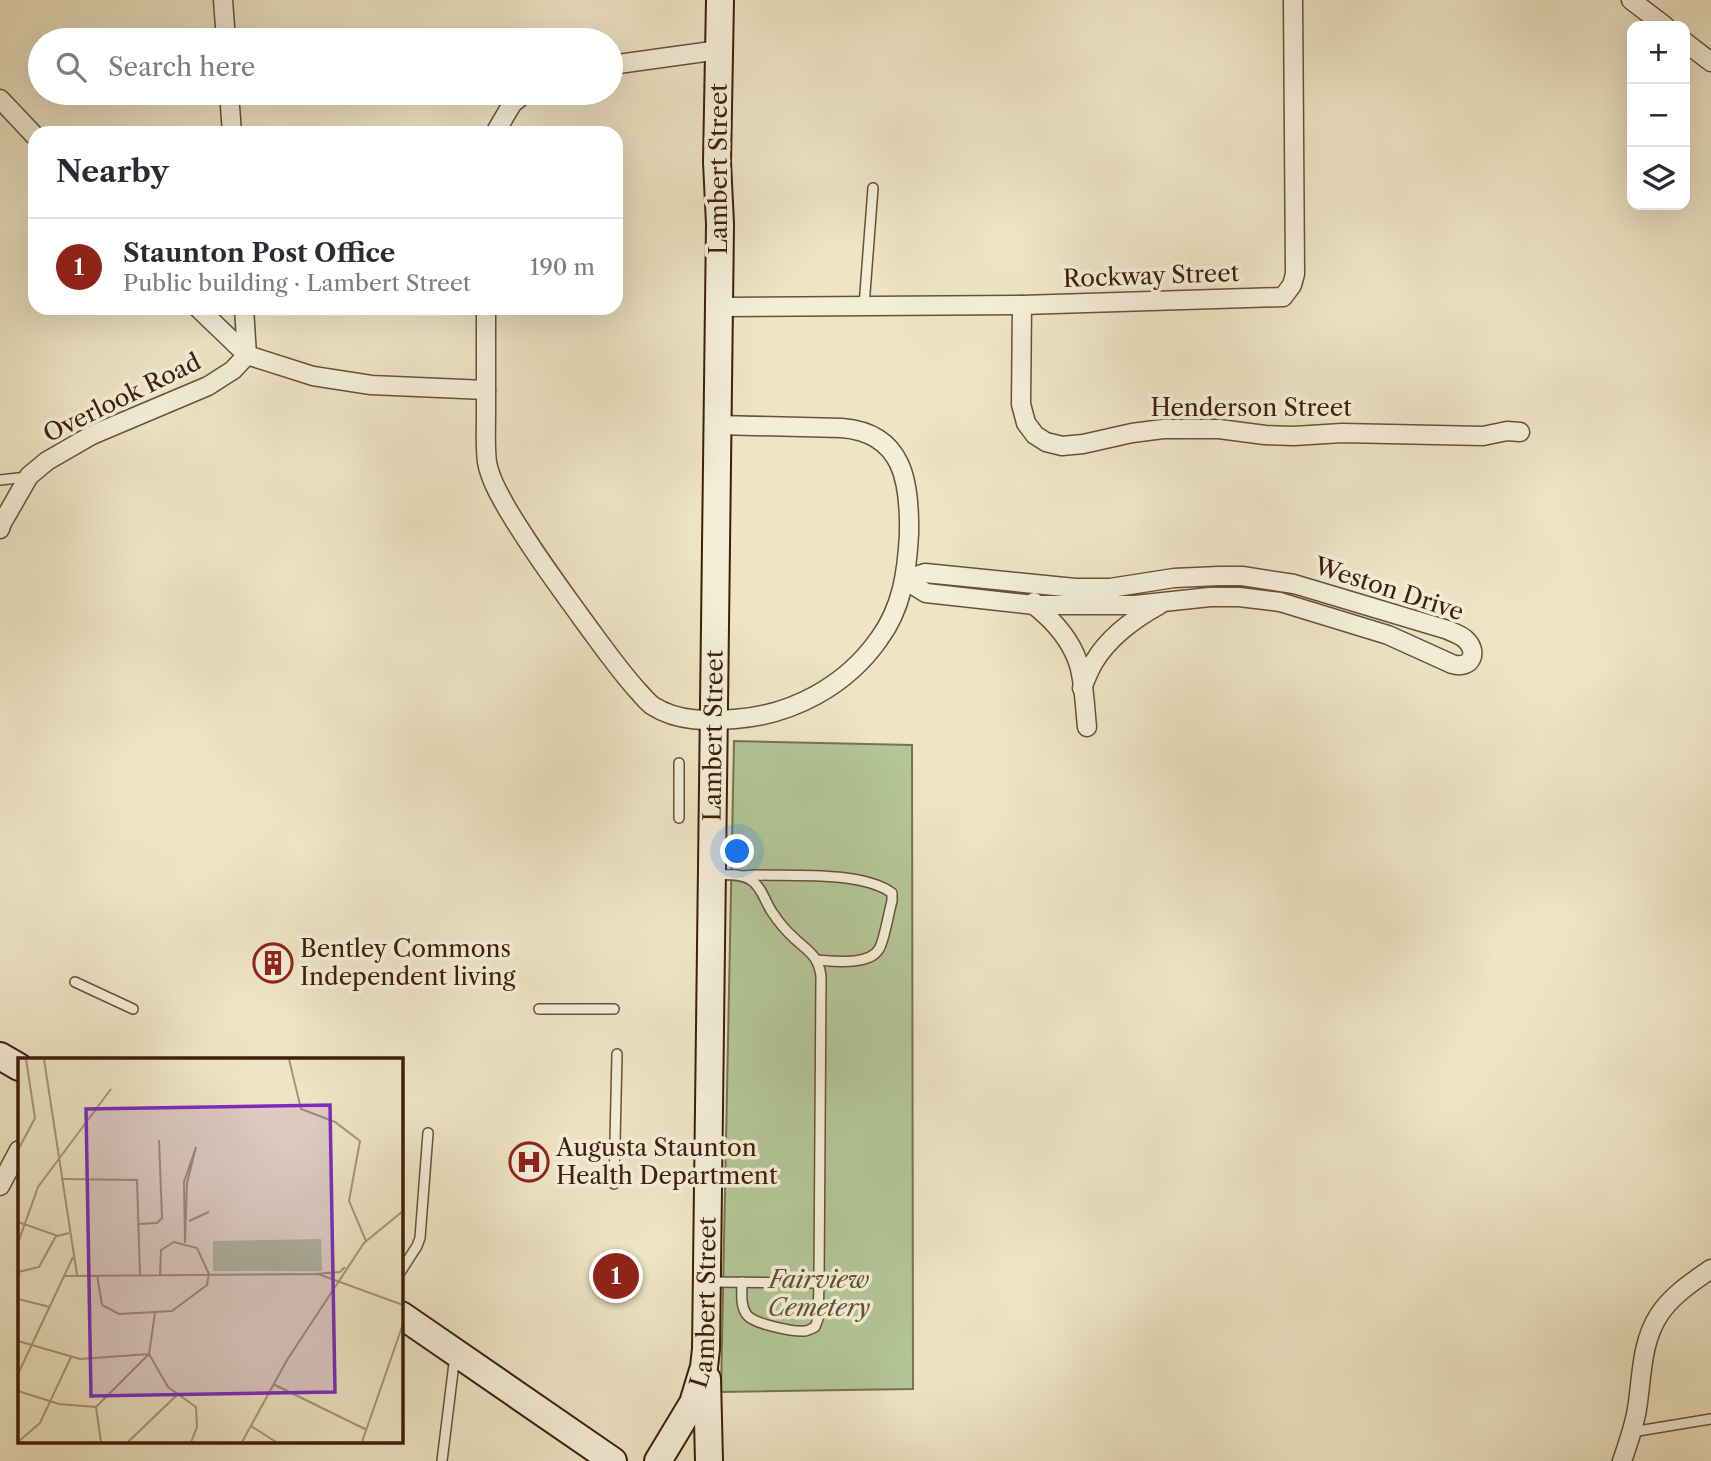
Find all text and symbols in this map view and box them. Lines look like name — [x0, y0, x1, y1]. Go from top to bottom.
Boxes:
map controls — [1627, 21, 1690, 210]
button: + — [1627, 21, 1690, 84]
search box — [28, 28, 623, 105]
icon: search — [52, 48, 90, 86]
text: Search here — [108, 51, 255, 83]
street label: Lambert Street — [704, 83, 733, 255]
button: − — [1627, 84, 1690, 147]
button: layers — [1627, 147, 1690, 210]
text: Nearby — [56, 153, 169, 190]
text: Staunton Post Office — [123, 237, 395, 269]
text: 1 — [74, 253, 84, 281]
text: 190 m — [530, 253, 595, 281]
street label: Rockway Street — [1062, 258, 1240, 293]
text: Public building · Lambert Street — [123, 269, 471, 297]
street label: Overlook Road — [38, 347, 206, 448]
street label: Henderson Street — [1150, 393, 1352, 422]
street label: Weston Drive — [1310, 550, 1467, 626]
street label: Lambert Street — [698, 649, 729, 822]
your location — [720, 834, 754, 868]
place label: Bentley Commons Independent living — [300, 934, 516, 991]
building icon: Bentley Commons Independent living — [252, 942, 294, 984]
inset map — [18, 1058, 402, 1444]
place label: Augusta Staunton Health Department — [555, 1133, 778, 1190]
hospital icon: Augusta Staunton Health Department — [508, 1141, 550, 1183]
street label: Lambert Street — [683, 1216, 722, 1391]
pin: 1 — [593, 1250, 639, 1302]
park label: Fairview Cemetery — [767, 1265, 870, 1322]

